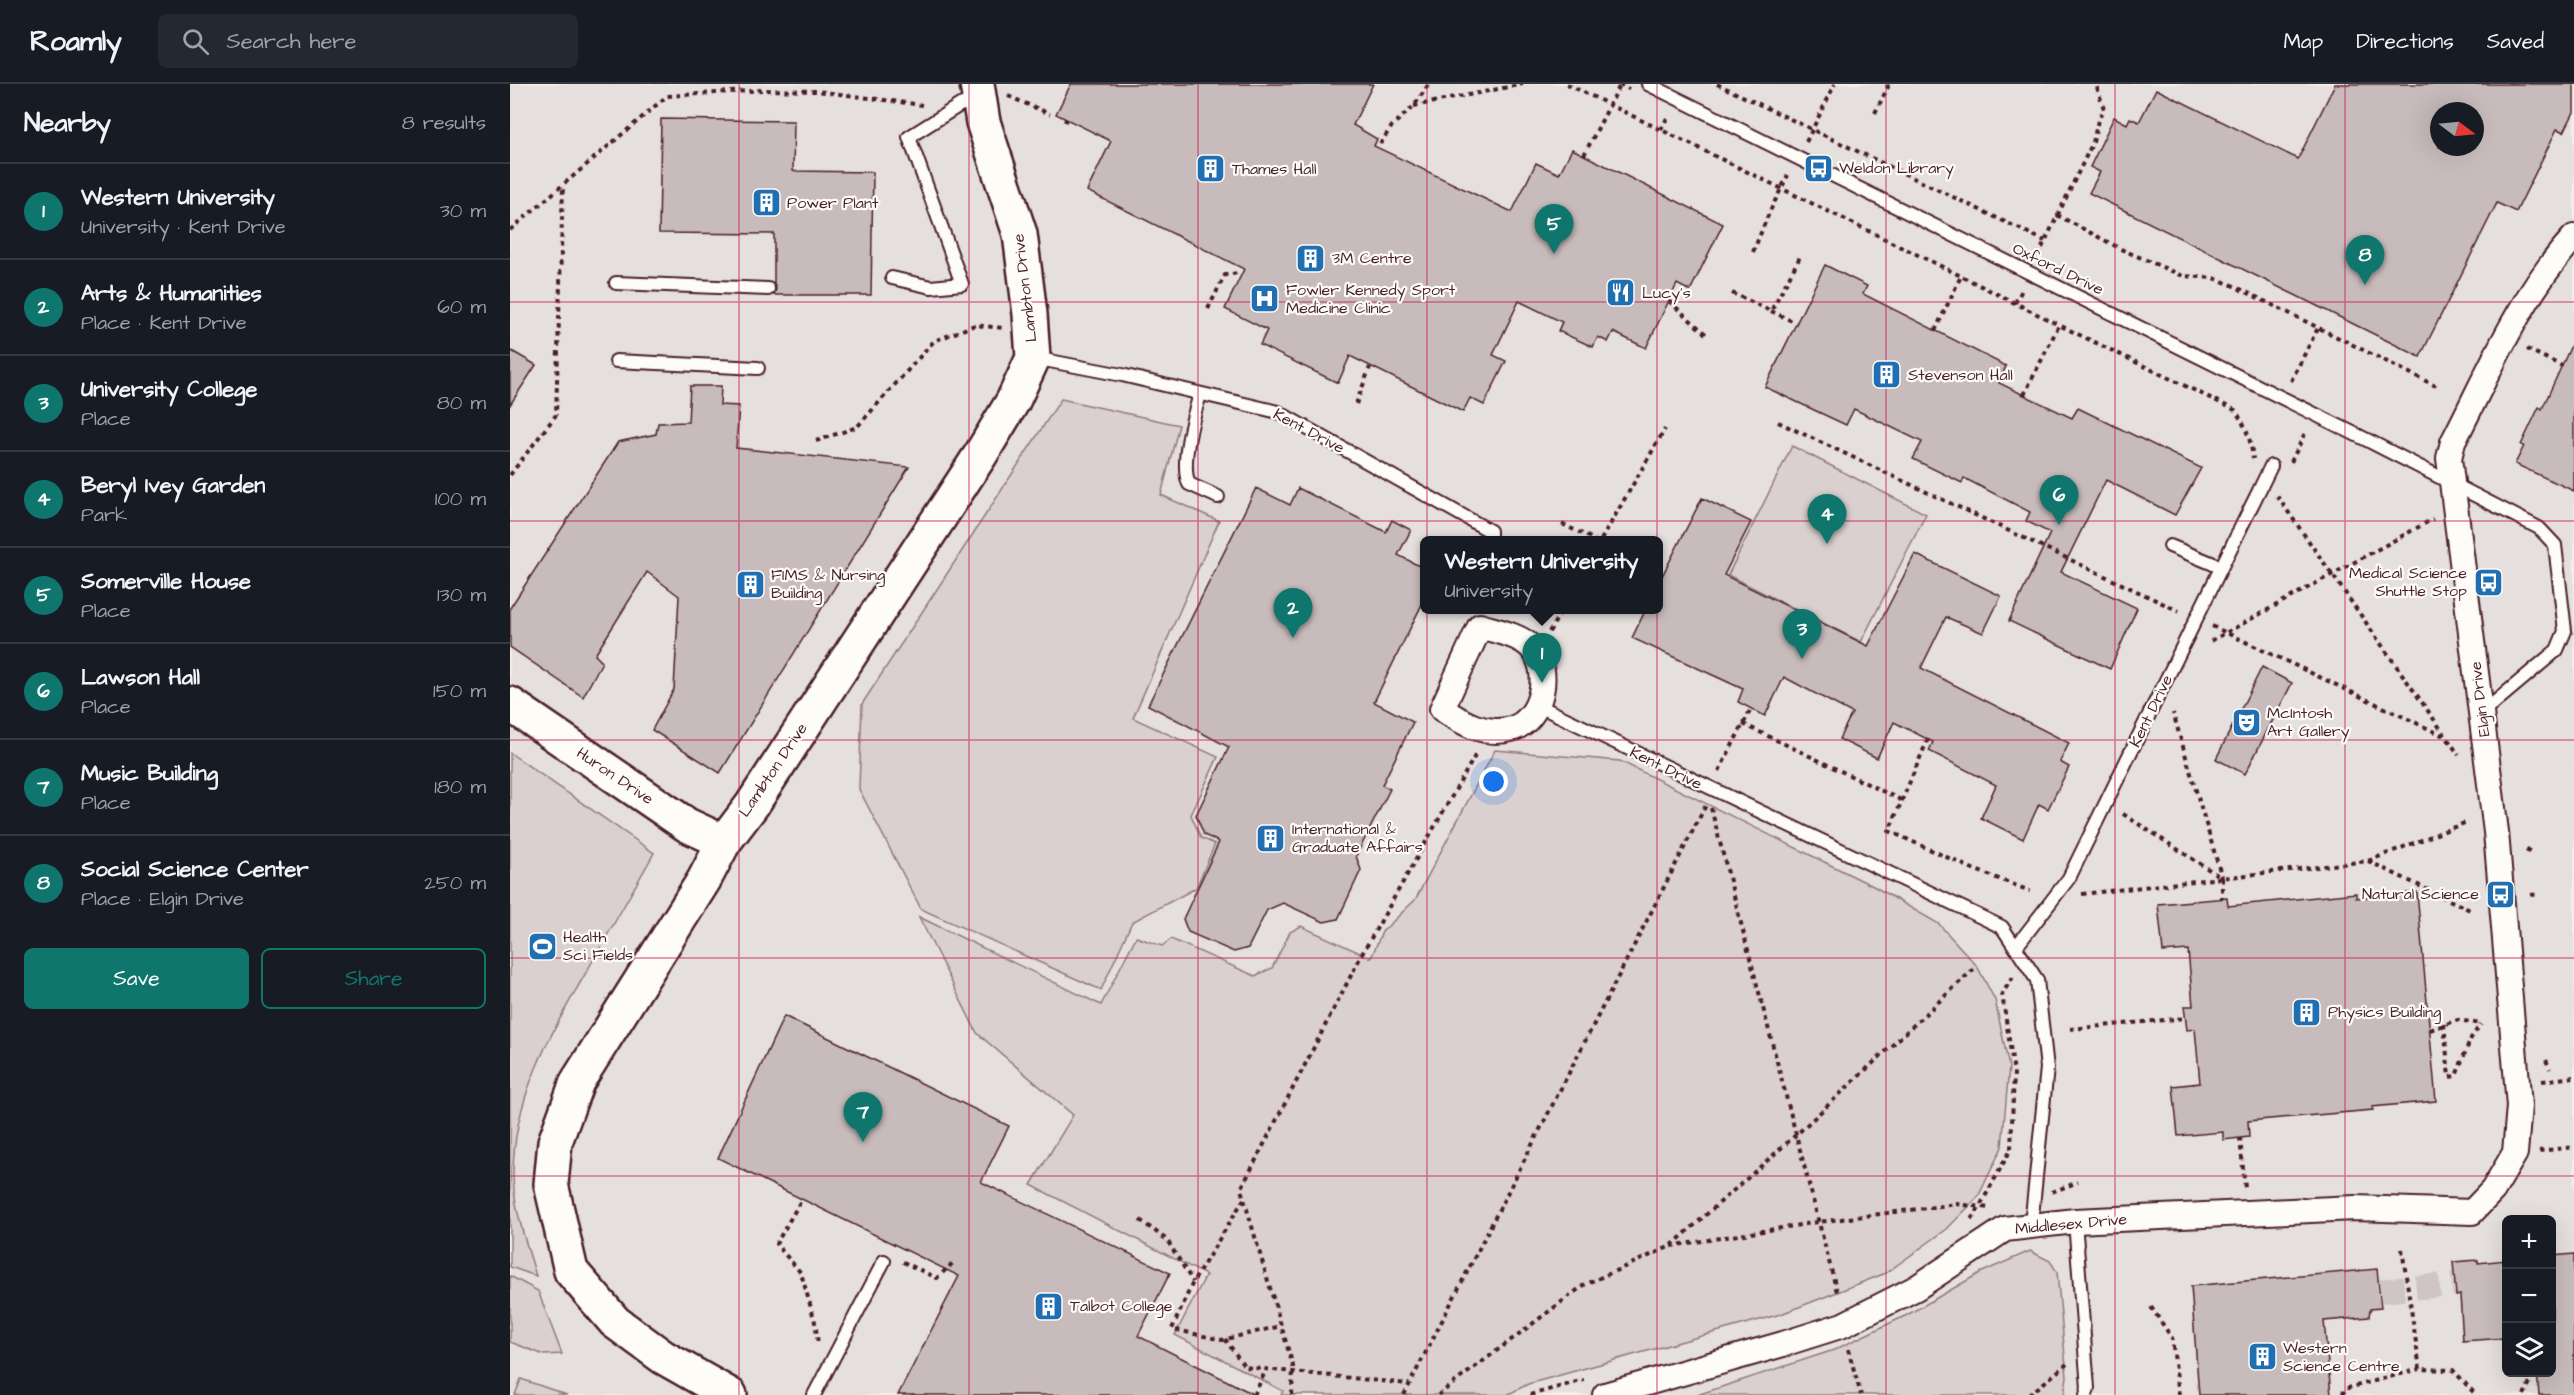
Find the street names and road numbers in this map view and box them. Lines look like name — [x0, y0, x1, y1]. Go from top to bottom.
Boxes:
street label: Lambton Drive — [1007, 232, 1043, 343]
street label: Oxford Drive — [2009, 237, 2108, 301]
street label: Kent Drive — [1269, 403, 1349, 459]
street label: Elgin Drive — [2464, 660, 2497, 738]
street label: Kent Drive — [2124, 671, 2178, 751]
street label: Lambton Drive — [733, 718, 813, 821]
street label: Kent Drive — [1626, 741, 1706, 795]
street label: Huron Drive — [572, 742, 658, 810]
street label: Middlesex Drive — [2014, 1208, 2128, 1240]

